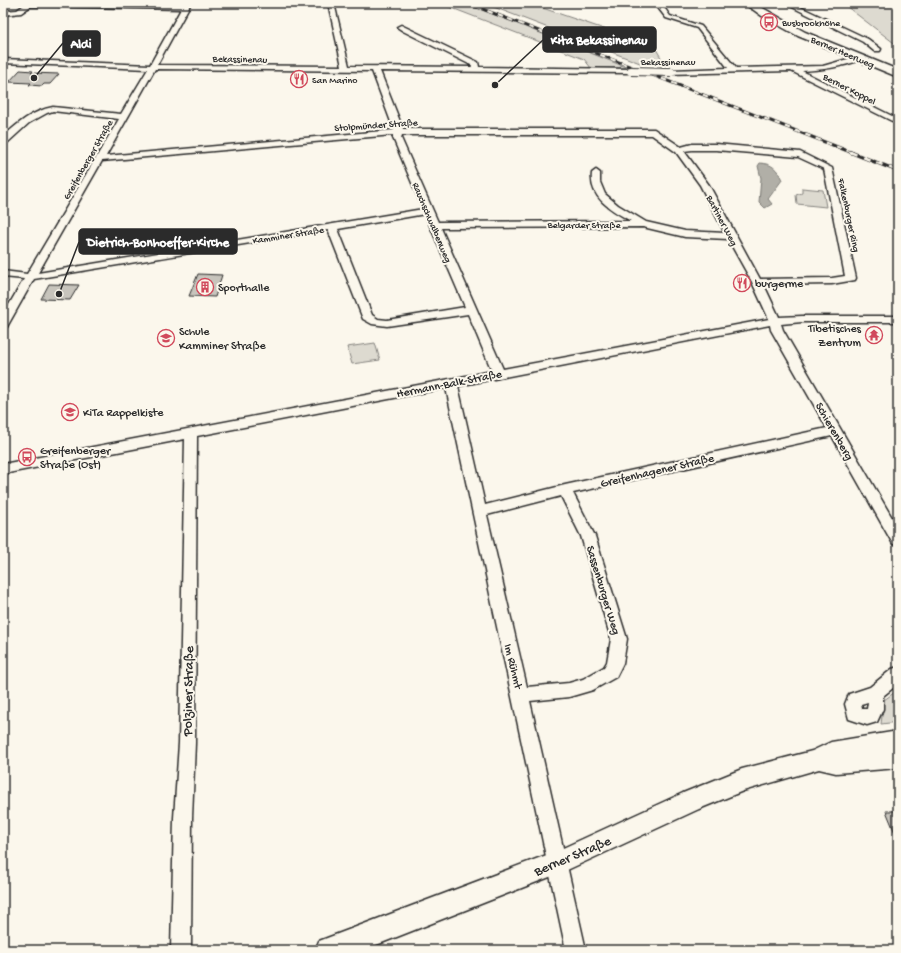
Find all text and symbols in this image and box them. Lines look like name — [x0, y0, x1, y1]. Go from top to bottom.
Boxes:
bus stop icon: Busbrookhöhe — [759, 12, 779, 32]
place label: Busbrookhöhe — [781, 18, 841, 30]
callout: Kita Bekassinenau — [543, 27, 656, 52]
callout: Aldi — [63, 31, 100, 56]
text: Kita Bekassinenau — [550, 34, 648, 49]
street label: Berner Heerweg — [808, 34, 876, 72]
text: Aldi — [70, 38, 92, 53]
street label: Bekassinenau — [211, 54, 268, 66]
street label: Bekassinenau — [640, 57, 696, 69]
restaurant icon: San Marino — [289, 69, 309, 89]
street label: Berner Koppel — [820, 71, 877, 108]
place label: San Marino — [312, 75, 357, 87]
street label: Greifenberger Straße — [61, 117, 117, 202]
street label: Stolpmünder Straße — [334, 117, 419, 135]
street label: Falkenburger Ring — [834, 176, 862, 254]
street label: Rauchschwalbenweg — [409, 181, 454, 265]
street label: Bartiner Weg — [702, 193, 740, 249]
street label: Belgarder Straße — [546, 220, 621, 232]
street label: Kamminer Straße — [252, 224, 326, 248]
callout: Dietrich-Bonhoeffer-Kirche — [79, 229, 237, 254]
text: Dietrich-Bonhoeffer-Kirche — [86, 235, 230, 251]
restaurant icon: burgerme — [732, 273, 752, 293]
building icon: Sporthalle — [195, 277, 215, 297]
place label: burgerme — [755, 278, 804, 292]
place label: Sporthalle — [218, 282, 270, 296]
place label: Tibetisches Zentrum — [807, 323, 862, 351]
temple icon: Tibetisches Zentrum — [864, 325, 884, 345]
place label: Schule Kamminer Straße — [179, 326, 267, 354]
school or university icon: Schule Kamminer Straße — [156, 328, 176, 348]
street label: Hermann-Balk-Straße — [395, 368, 504, 402]
street label: Schierenberg — [811, 401, 856, 464]
school or university icon: KiTa Rappelkiste — [60, 402, 80, 422]
place label: KiTa Rappelkiste — [83, 407, 164, 421]
place label: Greifenberger Straße (Ost) — [40, 445, 112, 473]
bus stop icon: Greifenberger Straße (Ost) — [17, 447, 37, 467]
street label: Greifenhagener Straße — [599, 452, 716, 492]
street label: Sassenburger Weg — [582, 544, 622, 637]
street label: Im Rühmt — [500, 642, 525, 692]
street label: Polziner Straße — [180, 645, 199, 737]
street label: Berner Straße — [531, 833, 615, 882]

